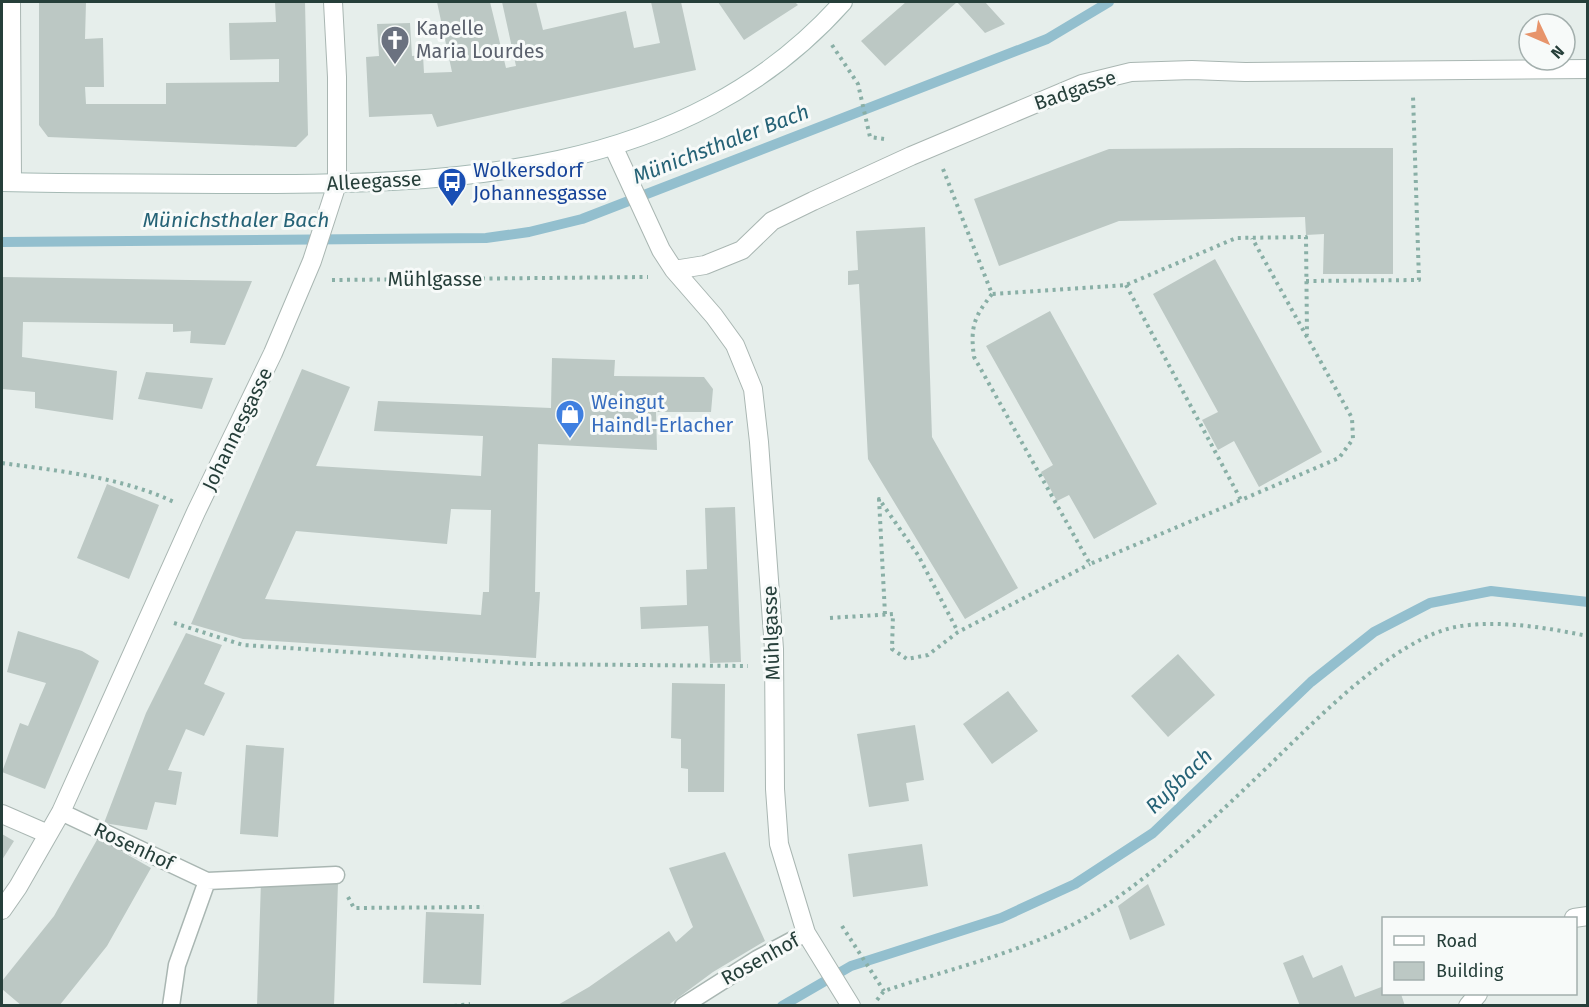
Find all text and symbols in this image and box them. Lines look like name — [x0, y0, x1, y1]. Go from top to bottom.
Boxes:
north arrow — [1517, 12, 1577, 72]
place label: Kapelle Maria Lourdes — [416, 16, 544, 63]
church icon: Kapelle Maria Lourdes — [379, 24, 411, 66]
text: N — [1547, 42, 1568, 62]
street label: Badgasse — [1031, 65, 1119, 115]
water label: Münichsthaler Bach — [629, 98, 813, 190]
place label: Wolkersdorf Johannesgasse — [473, 158, 607, 205]
bus stop icon: Wolkersdorf Johannesgasse — [436, 166, 468, 208]
street label: Alleegasse — [326, 167, 422, 195]
water label: Münichsthaler Bach — [143, 207, 329, 233]
street label: Mühlgasse — [388, 267, 482, 291]
street label: Johannesgasse — [197, 363, 277, 495]
place label: Weingut Haindl-Erlacher — [591, 390, 734, 437]
shop icon: Weingut Haindl-Erlacher — [554, 398, 586, 440]
street label: Mühlgasse — [757, 585, 785, 681]
water label: Rußbach — [1140, 743, 1218, 819]
street label: Rosenhof — [90, 817, 179, 875]
legend — [1382, 917, 1577, 995]
street label: Rosenhof — [717, 927, 804, 990]
text: Road — [1436, 930, 1478, 952]
text: Building — [1436, 960, 1504, 982]

